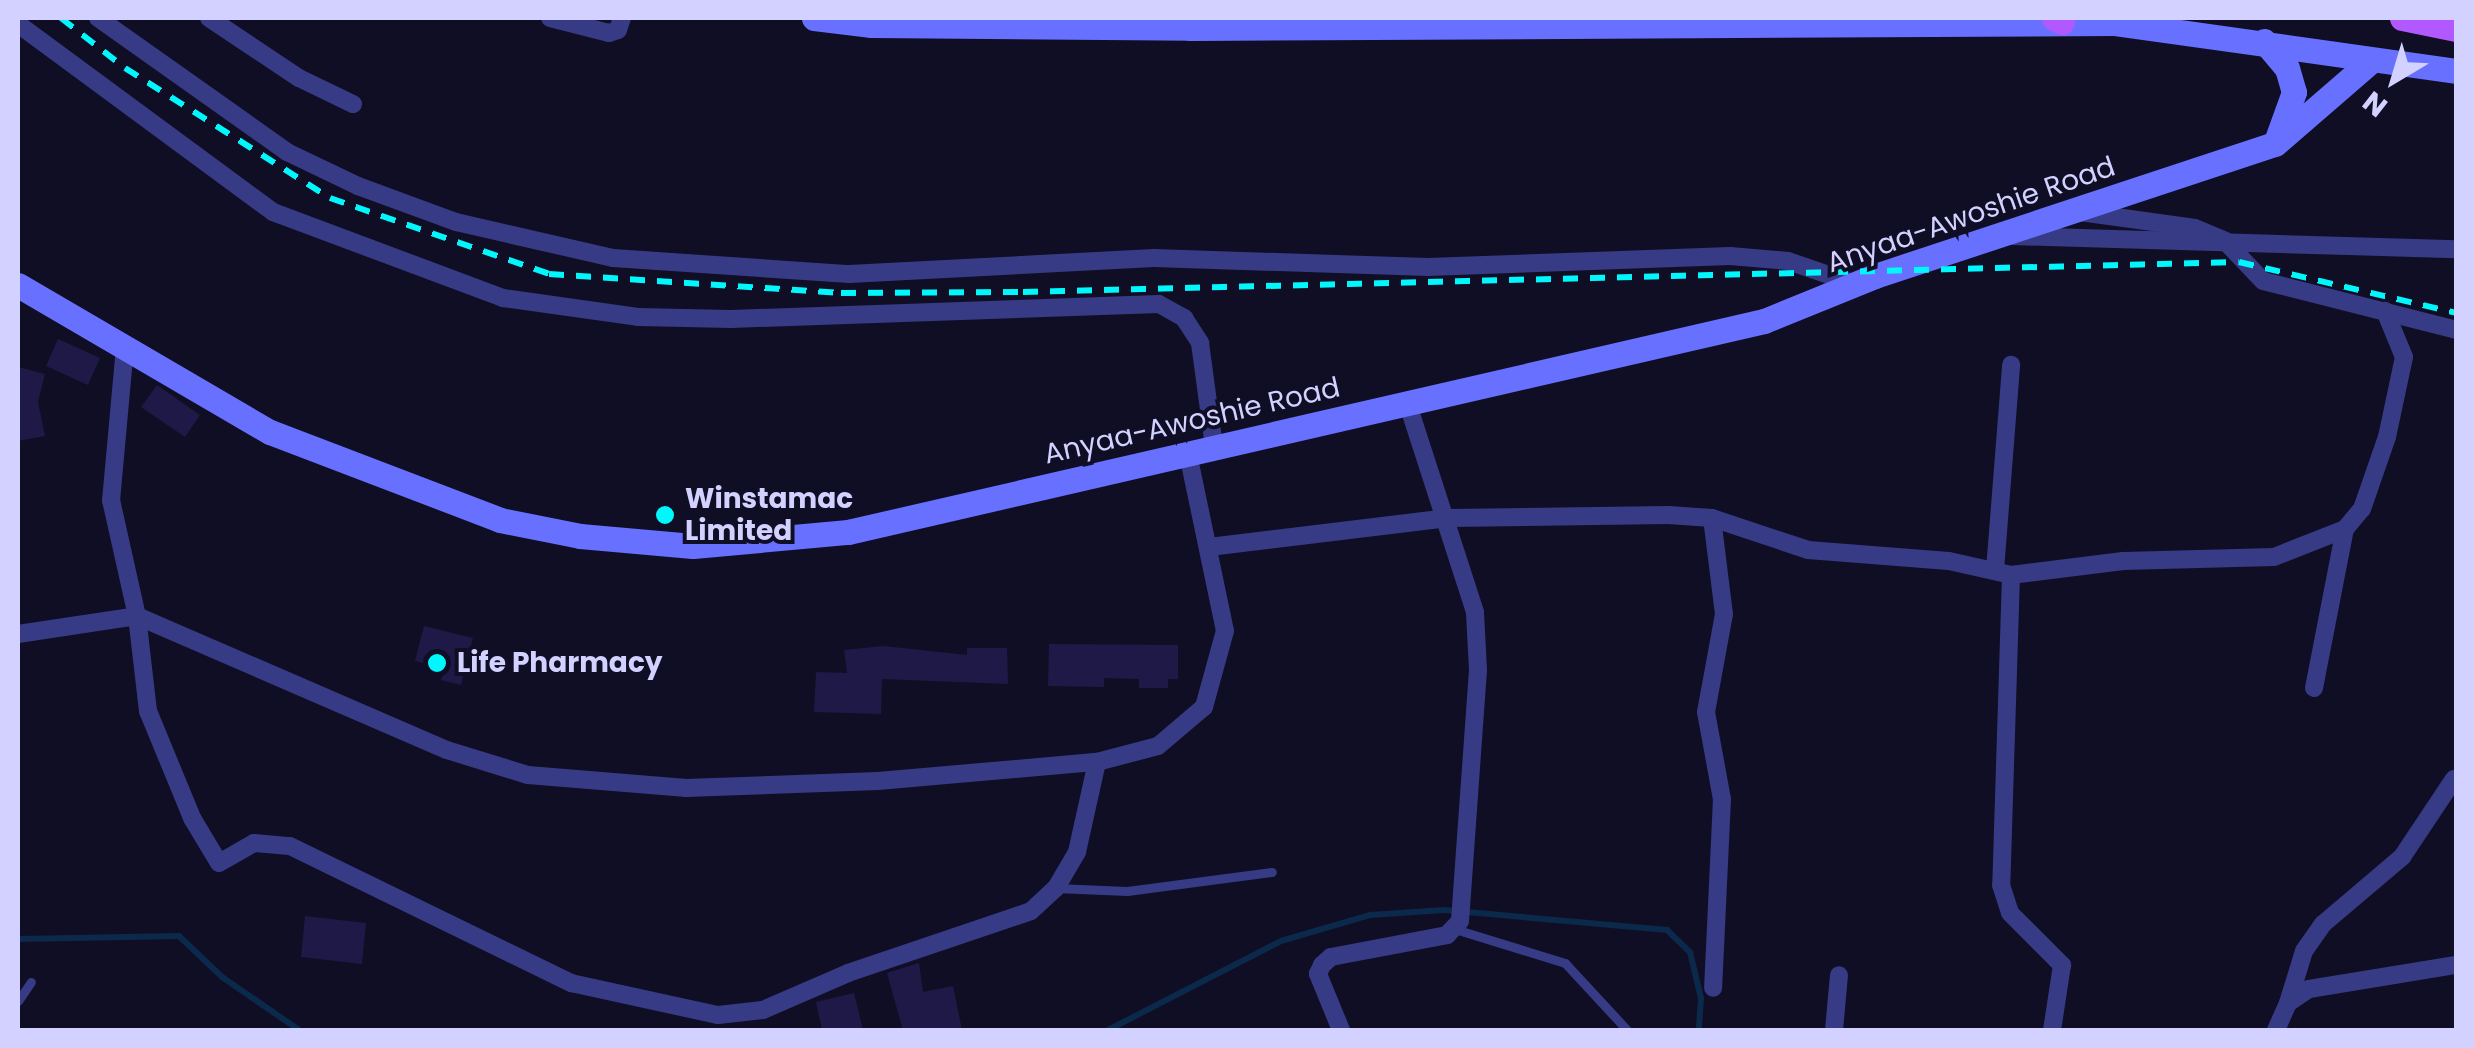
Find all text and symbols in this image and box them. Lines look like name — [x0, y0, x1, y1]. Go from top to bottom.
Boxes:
north arrow — [2344, 30, 2444, 130]
text: N — [2355, 82, 2396, 126]
street label: Anyaa-Awoshie Road — [1822, 150, 2120, 280]
street label: Anyaa-Awoshie Road — [1041, 371, 1343, 471]
place label: Winstamac Limited — [685, 482, 853, 548]
marker: Winstamac Limited — [654, 504, 676, 526]
place label: Life Pharmacy — [457, 646, 663, 680]
marker: Life Pharmacy — [426, 652, 448, 674]

